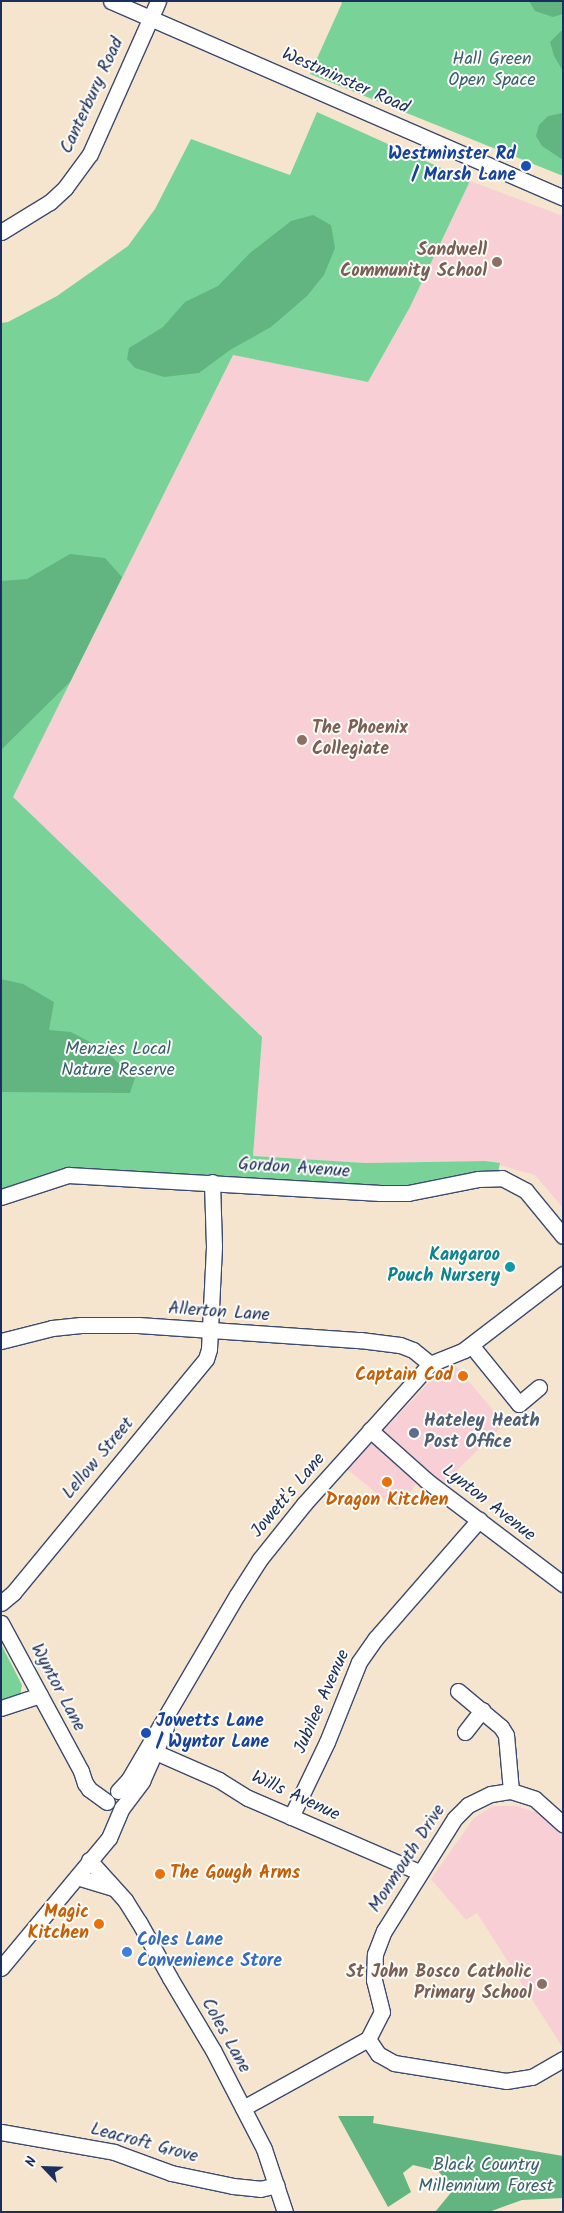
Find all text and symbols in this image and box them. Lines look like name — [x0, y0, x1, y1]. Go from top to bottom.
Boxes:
street label: Canterbury Road — [57, 34, 129, 158]
street label: Westminster Road — [278, 44, 412, 120]
park label: Hall Green Open Space — [448, 50, 536, 92]
place label: Westminster Rd / Marsh Lane — [388, 145, 516, 188]
marker: Westminster Rd / Marsh Lane — [520, 160, 532, 172]
place label: Sandwell Community School — [340, 241, 487, 284]
marker: Sandwell Community School — [491, 256, 503, 268]
place label: The Phoenix Collegiate — [312, 719, 408, 762]
marker: The Phoenix Collegiate — [296, 734, 308, 746]
park label: Menzies Local Nature Reserve — [61, 1040, 175, 1082]
street label: Gordon Avenue — [237, 1154, 351, 1184]
place label: Kangaroo Pouch Nursery — [388, 1246, 500, 1288]
marker: Kangaroo Pouch Nursery — [504, 1261, 516, 1273]
street label: Allerton Lane — [168, 1299, 270, 1327]
place label: Captain Cod — [355, 1365, 453, 1387]
marker: Captain Cod — [457, 1370, 469, 1382]
place label: Hateley Heath Post Office — [424, 1412, 540, 1455]
street label: Lellow Street — [59, 1414, 139, 1504]
marker: Hateley Heath Post Office — [408, 1427, 420, 1439]
street label: Jowett's Lane — [247, 1449, 331, 1543]
street label: Lynton Avenue — [437, 1461, 539, 1547]
marker: Dragon Kitchen — [381, 1476, 393, 1488]
place label: Dragon Kitchen — [326, 1490, 448, 1512]
street label: Wyntor Lane — [25, 1640, 89, 1736]
street label: Jubilee Avenue — [290, 1647, 356, 1757]
place label: Jowetts Lane / Wyntor Lane — [156, 1712, 269, 1755]
marker: Jowetts Lane / Wyntor Lane — [140, 1727, 152, 1739]
street label: Wills Avenue — [247, 1767, 343, 1827]
street label: Monmouth Drive — [365, 1801, 451, 1917]
place label: The Gough Arms — [170, 1863, 300, 1885]
marker: The Gough Arms — [154, 1868, 166, 1880]
place label: Magic Kitchen — [28, 1903, 89, 1946]
marker: Magic Kitchen — [93, 1918, 105, 1930]
place label: Coles Lane Convenience Store — [137, 1931, 282, 1974]
marker: Coles Lane Convenience Store — [121, 1946, 133, 1958]
place label: St John Bosco Catholic Primary School — [346, 1963, 532, 2006]
marker: St John Bosco Catholic Primary School — [536, 1978, 548, 1990]
street label: Coles Lane — [196, 1995, 254, 2077]
street label: Leacroft Grove — [88, 2119, 200, 2169]
north arrow — [20, 2143, 70, 2193]
text: N — [19, 2153, 43, 2170]
park label: Black Country Millennium Forest — [418, 2156, 554, 2198]

